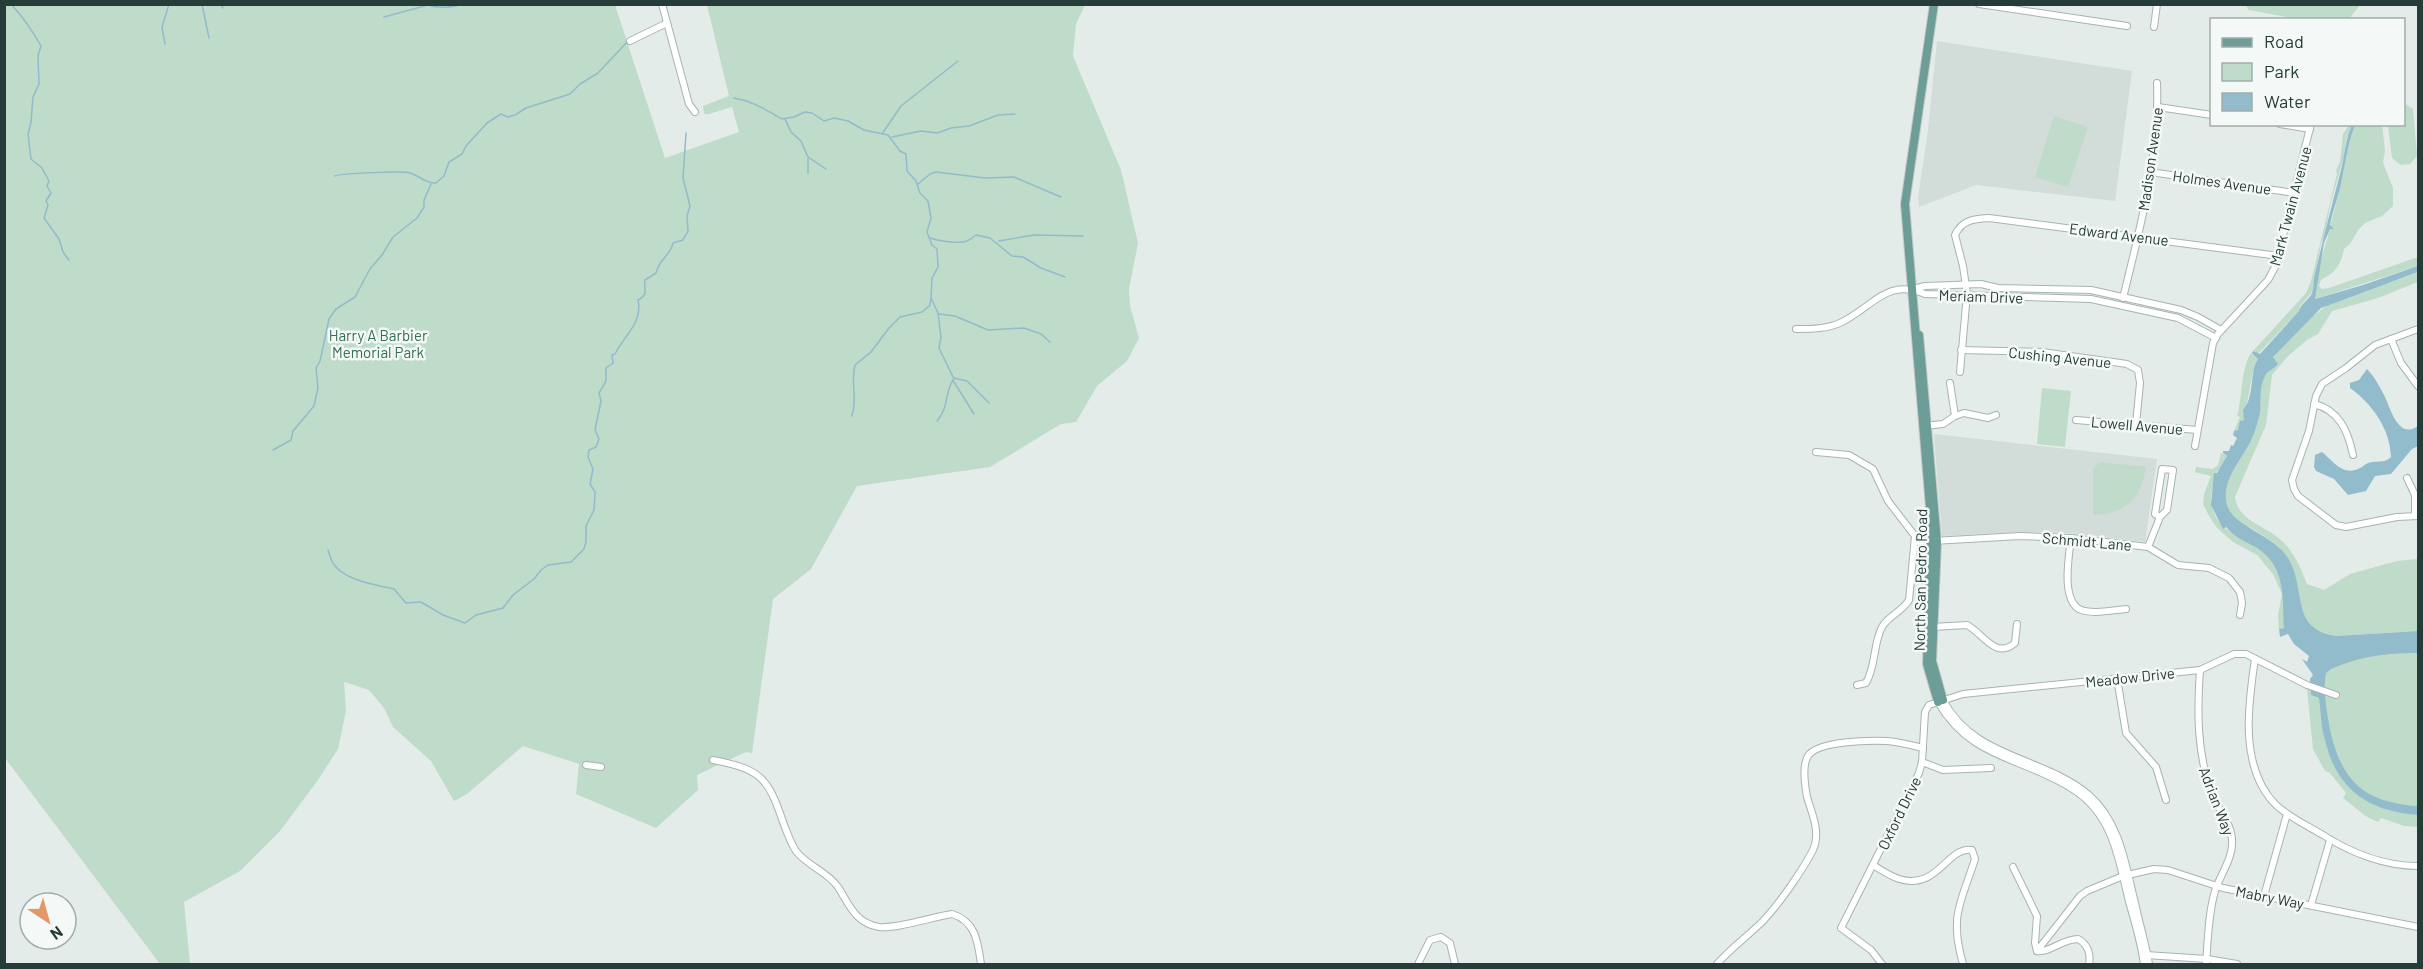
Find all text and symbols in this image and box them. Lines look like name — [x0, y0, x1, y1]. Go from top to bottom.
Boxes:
legend — [2210, 18, 2405, 126]
text: Road — [2264, 30, 2304, 52]
text: Park — [2264, 60, 2299, 82]
text: Water — [2264, 90, 2311, 112]
street label: Madison Avenue — [2134, 106, 2166, 212]
street label: Mark Twain Avenue — [2265, 144, 2315, 268]
street label: Holmes Avenue — [2171, 166, 2273, 198]
street label: Edward Avenue — [2068, 219, 2170, 249]
street label: Meriam Drive — [1938, 286, 2024, 306]
park label: Harry A Barbier Memorial Park — [329, 326, 428, 361]
street label: Cushing Avenue — [2008, 343, 2112, 371]
street label: Lowell Avenue — [2090, 412, 2184, 438]
street label: North San Pedro Road — [1910, 509, 1930, 651]
street label: Schmidt Lane — [2042, 528, 2132, 554]
street label: Meadow Drive — [2084, 663, 2176, 691]
street label: Adrian Way — [2196, 764, 2238, 838]
street label: Oxford Drive — [1874, 773, 1924, 853]
street label: Mabry Way — [2234, 882, 2306, 912]
north arrow — [18, 891, 78, 951]
text: N — [47, 923, 67, 944]

